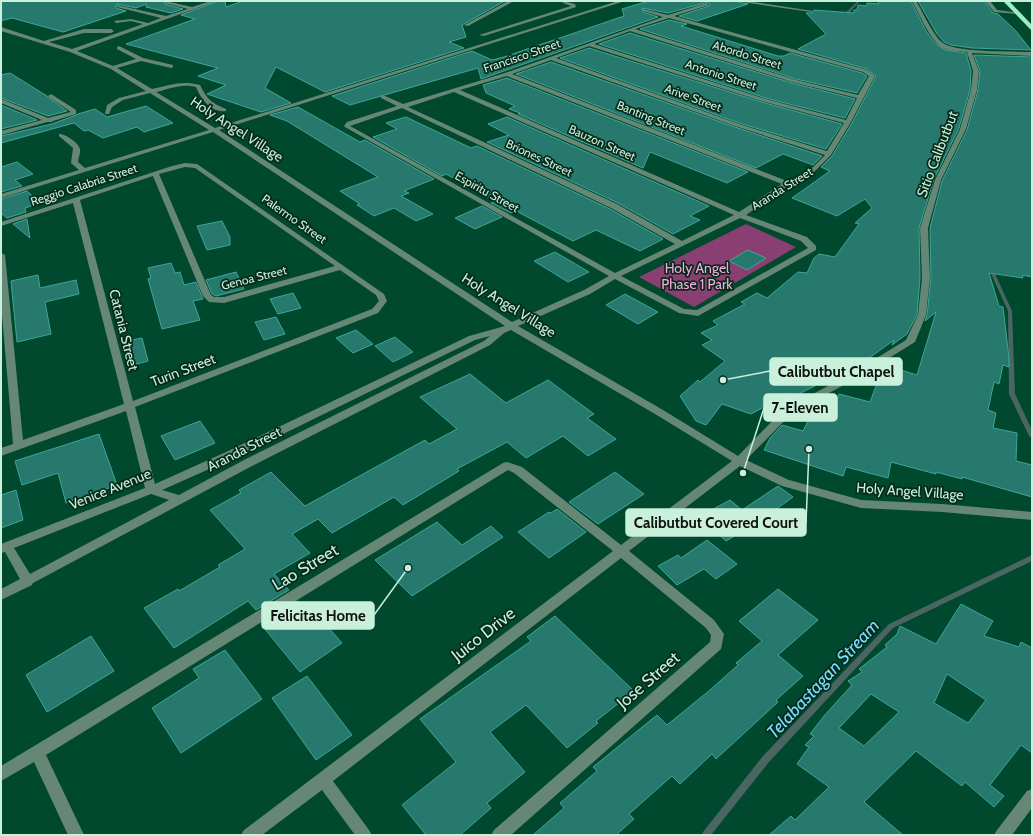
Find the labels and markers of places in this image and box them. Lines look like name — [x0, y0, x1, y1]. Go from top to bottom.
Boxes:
callout: Calibutbut Chapel — [770, 358, 902, 385]
callout: 7-Eleven — [764, 394, 837, 421]
callout: Calibutbut Covered Court — [626, 509, 806, 536]
callout: Felicitas Home — [262, 602, 374, 629]

